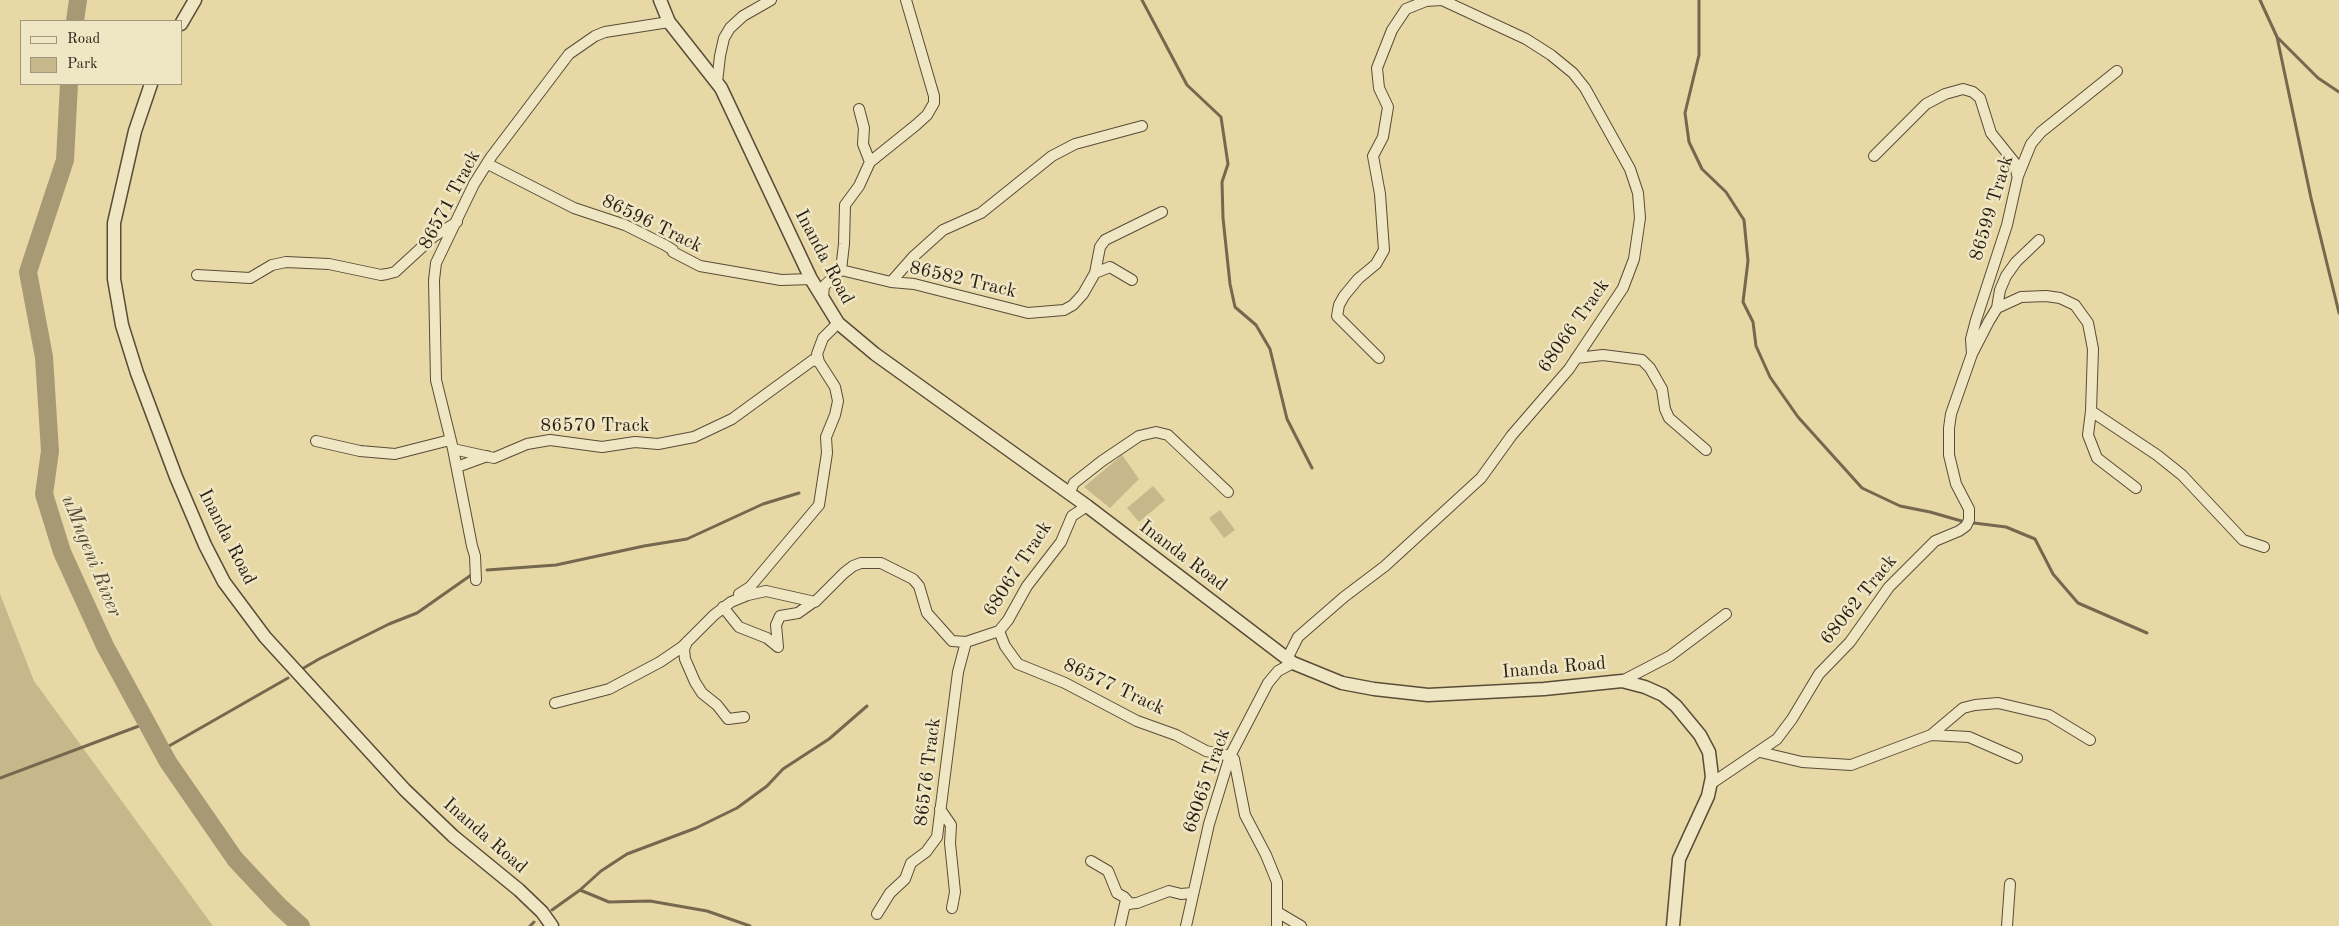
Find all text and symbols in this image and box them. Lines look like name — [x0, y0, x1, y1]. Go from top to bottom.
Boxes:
legend — [20, 20, 182, 85]
text: Road — [67, 32, 100, 47]
text: Park — [67, 57, 98, 72]
street label: 86571 Track — [414, 146, 486, 254]
street label: 86599 Track — [1965, 152, 2019, 264]
street label: 86596 Track — [598, 190, 706, 258]
street label: Inanda Road — [789, 206, 859, 308]
street label: 86582 Track — [907, 257, 1019, 303]
street label: 68066 Track — [1533, 275, 1615, 377]
street label: 86570 Track — [540, 415, 650, 437]
street label: Inanda Road — [193, 485, 261, 589]
water label: uMngeni River — [56, 491, 126, 621]
street label: Inanda Road — [1134, 515, 1232, 597]
street label: 68067 Track — [979, 517, 1057, 621]
street label: 68062 Track — [1816, 550, 1902, 650]
street label: Inanda Road — [1501, 652, 1607, 684]
street label: 86577 Track — [1060, 654, 1168, 720]
street label: 86576 Track — [910, 716, 946, 828]
street label: 68065 Track — [1178, 726, 1236, 836]
street label: Inanda Road — [438, 793, 532, 879]

